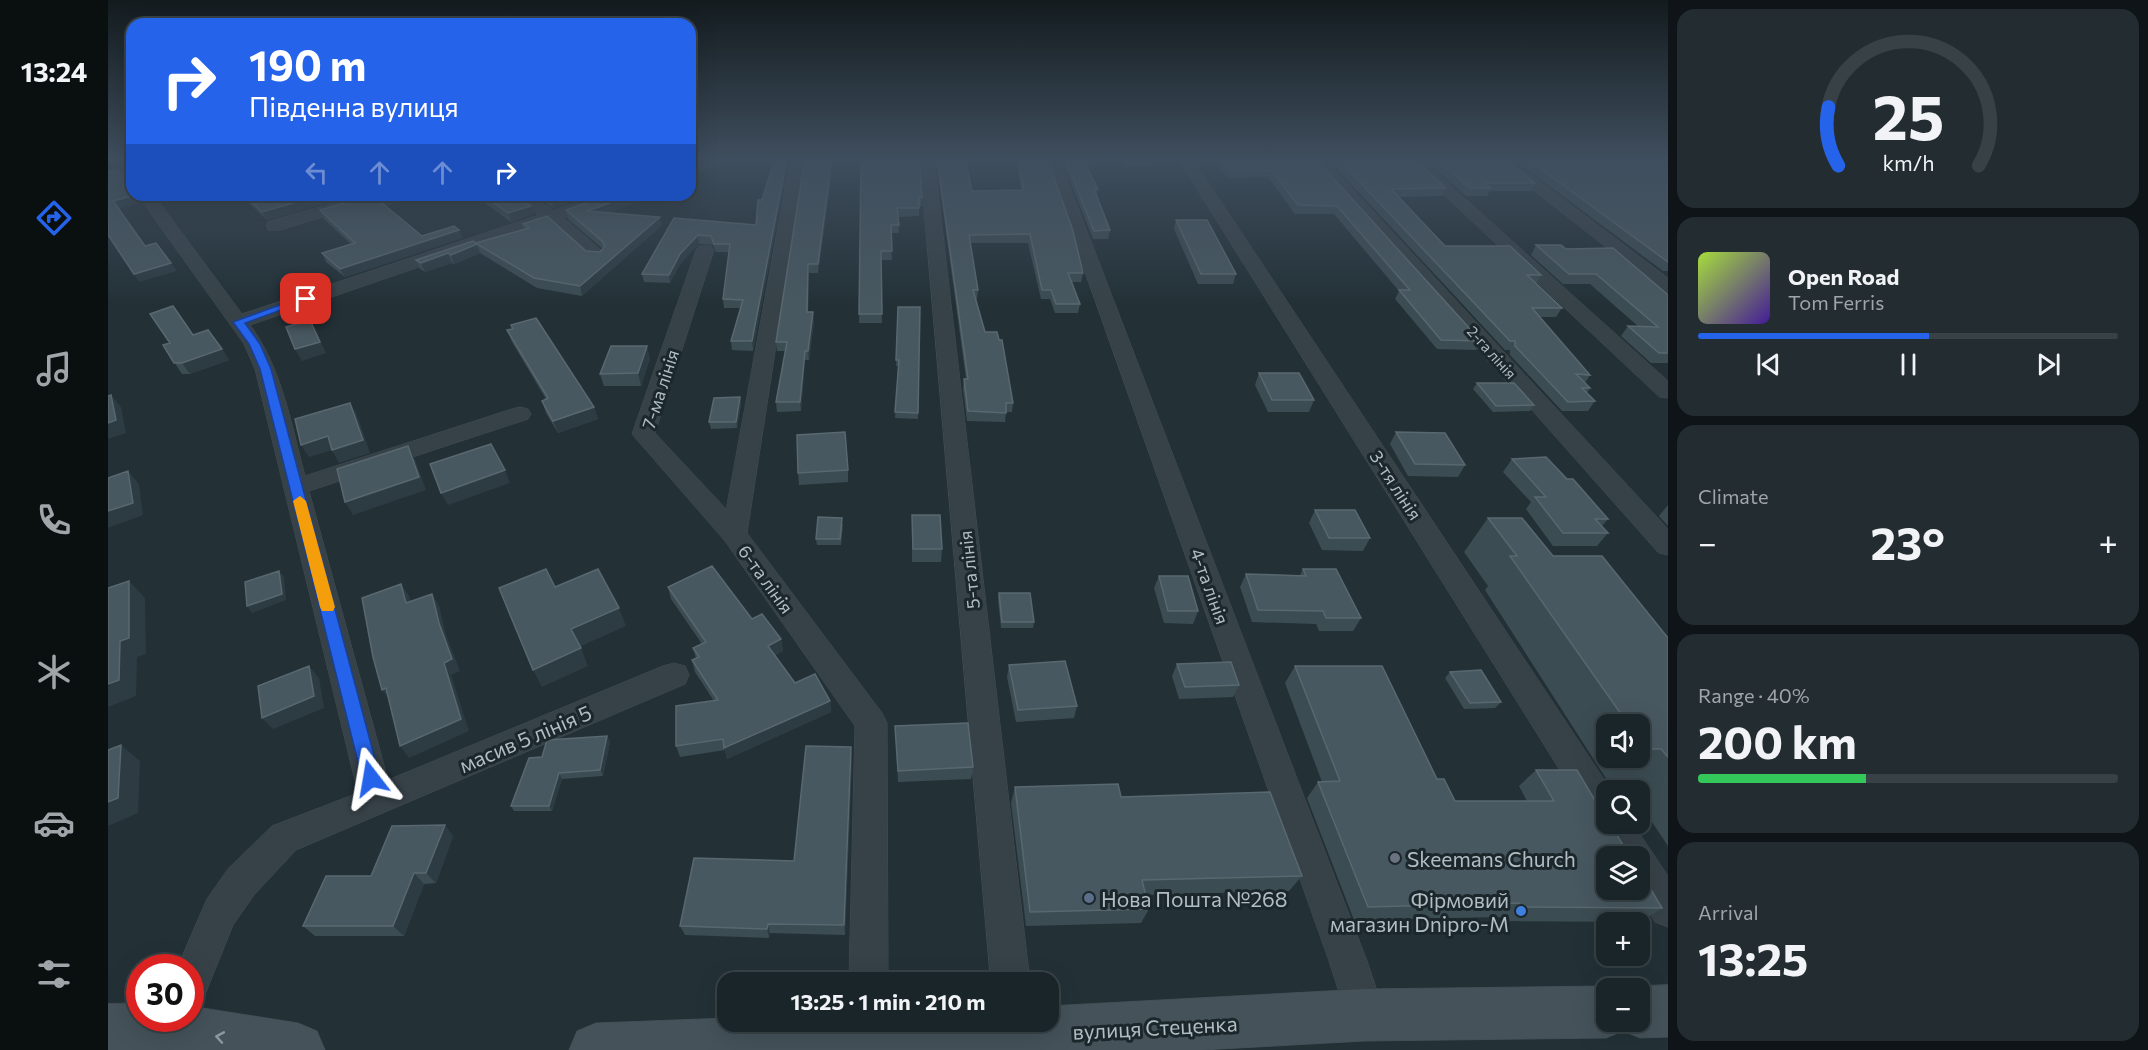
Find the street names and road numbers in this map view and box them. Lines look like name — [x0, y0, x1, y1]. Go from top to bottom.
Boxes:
street label: 2-га лінія — [1464, 322, 1520, 382]
street label: 7-ма лінія — [637, 347, 683, 431]
street label: 3-тя лінія — [1365, 446, 1427, 524]
street label: 5-та лінія — [954, 530, 984, 610]
street label: 6-та лінія — [734, 541, 798, 617]
street label: 4-та лінія — [1186, 545, 1234, 627]
street label: масив 5 лінія 5 — [455, 699, 595, 777]
street label: вулиця Стеценка — [1072, 1010, 1238, 1044]

